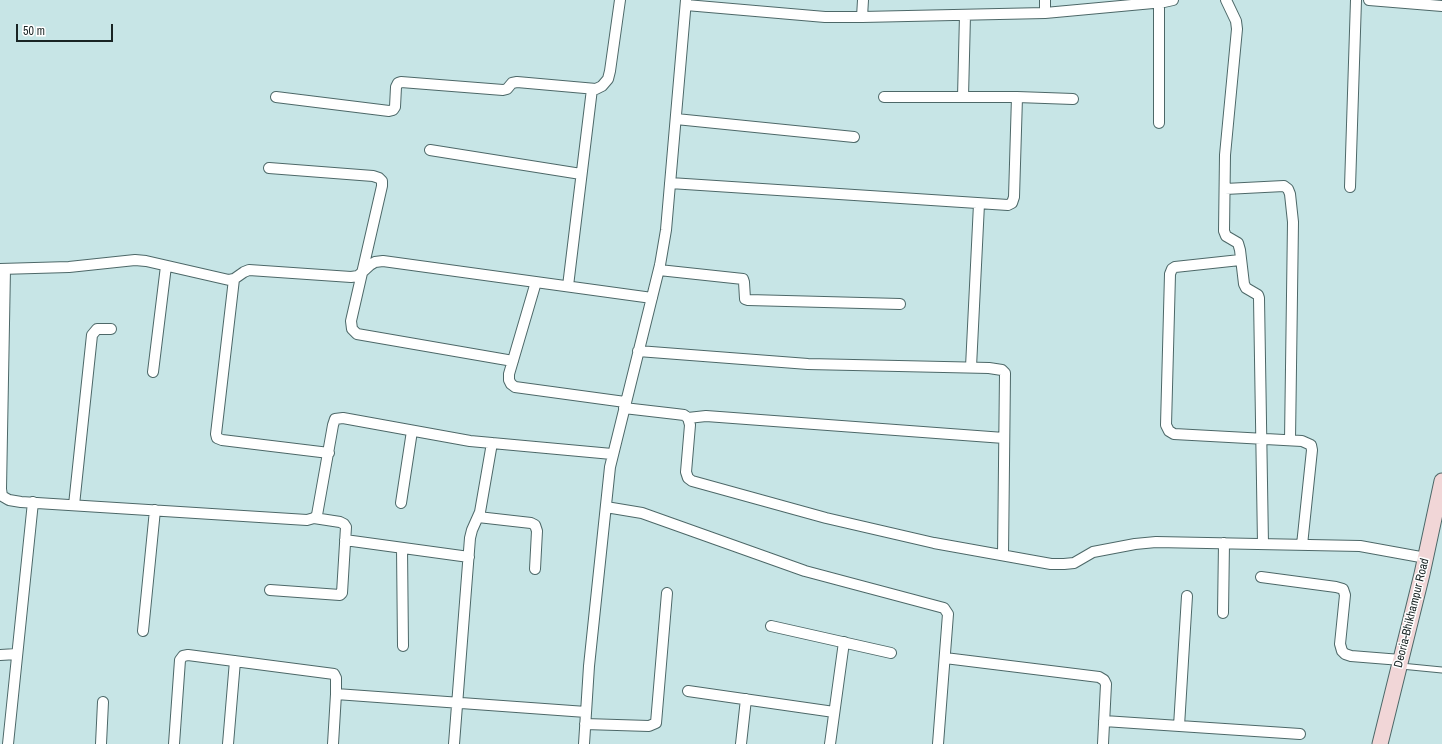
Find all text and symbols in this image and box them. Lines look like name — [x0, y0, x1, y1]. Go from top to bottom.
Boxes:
scale bar — [18, 16, 115, 42]
text: 50 m — [23, 23, 45, 39]
street label: Deoria-Bhikhampur Road — [1391, 557, 1433, 669]

